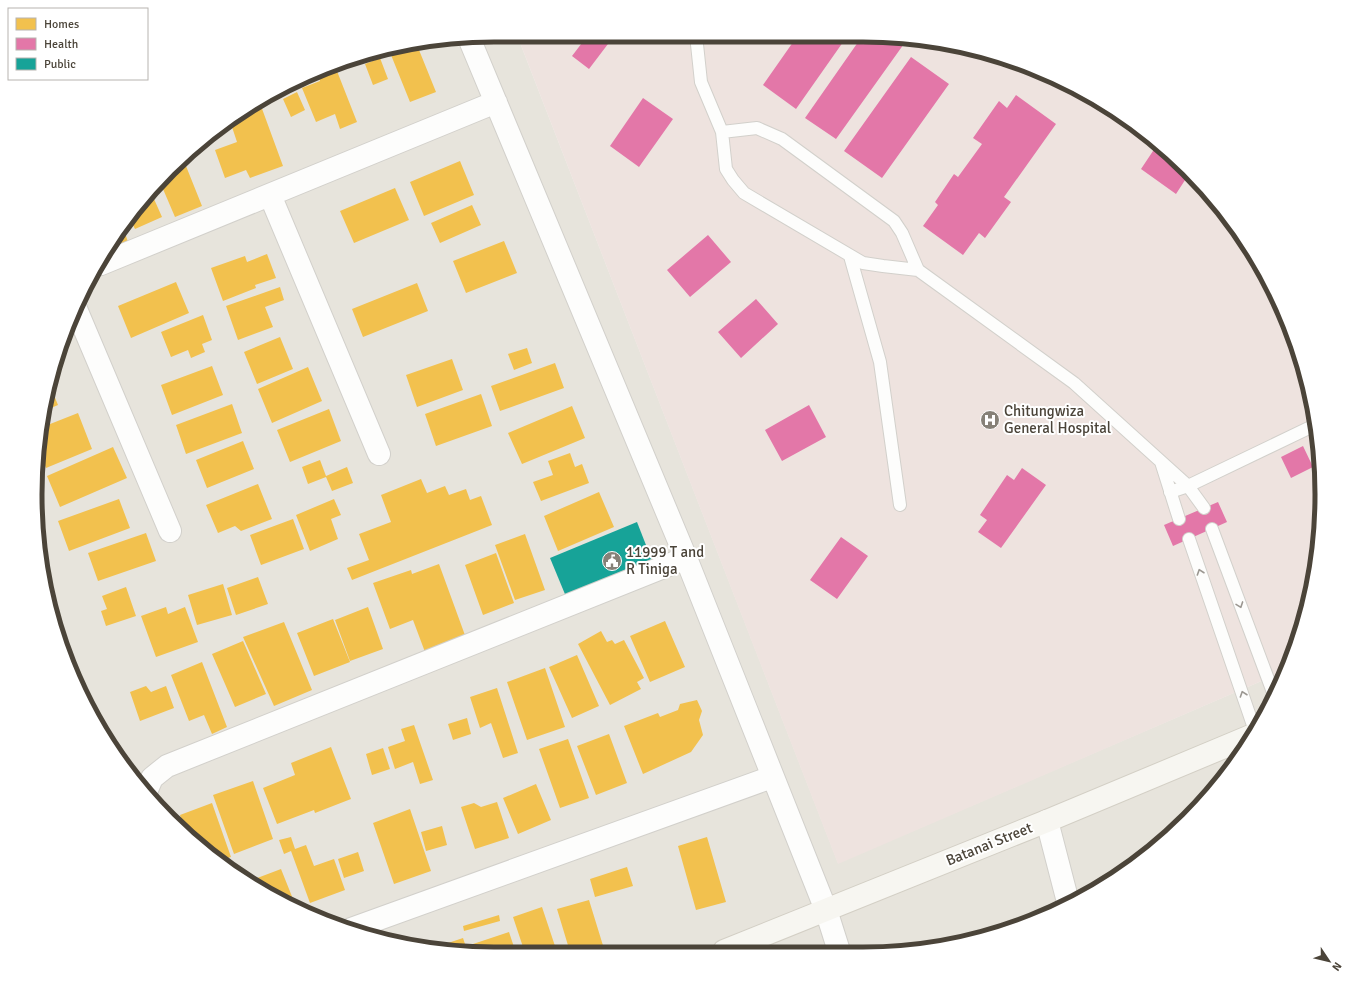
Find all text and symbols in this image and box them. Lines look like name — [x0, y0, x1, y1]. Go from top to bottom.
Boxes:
legend — [8, 8, 148, 80]
text: Homes — [44, 17, 79, 32]
text: Health — [44, 37, 78, 52]
text: Public — [44, 57, 76, 72]
place label: Chitungwiza General Hospital — [1004, 402, 1111, 437]
hospital icon: Chitungwiza General Hospital — [979, 409, 1001, 431]
place label: 11999 T and R Tiniga — [626, 543, 704, 578]
public building icon: 11999 T and R Tiniga — [601, 550, 623, 572]
one-way arrow — [1196, 568, 1205, 575]
one-way arrow — [1235, 601, 1244, 608]
one-way arrow — [1239, 691, 1247, 698]
street label: Batanai Street — [943, 818, 1035, 870]
north arrow — [1309, 941, 1349, 981]
text: N — [1329, 960, 1344, 973]

